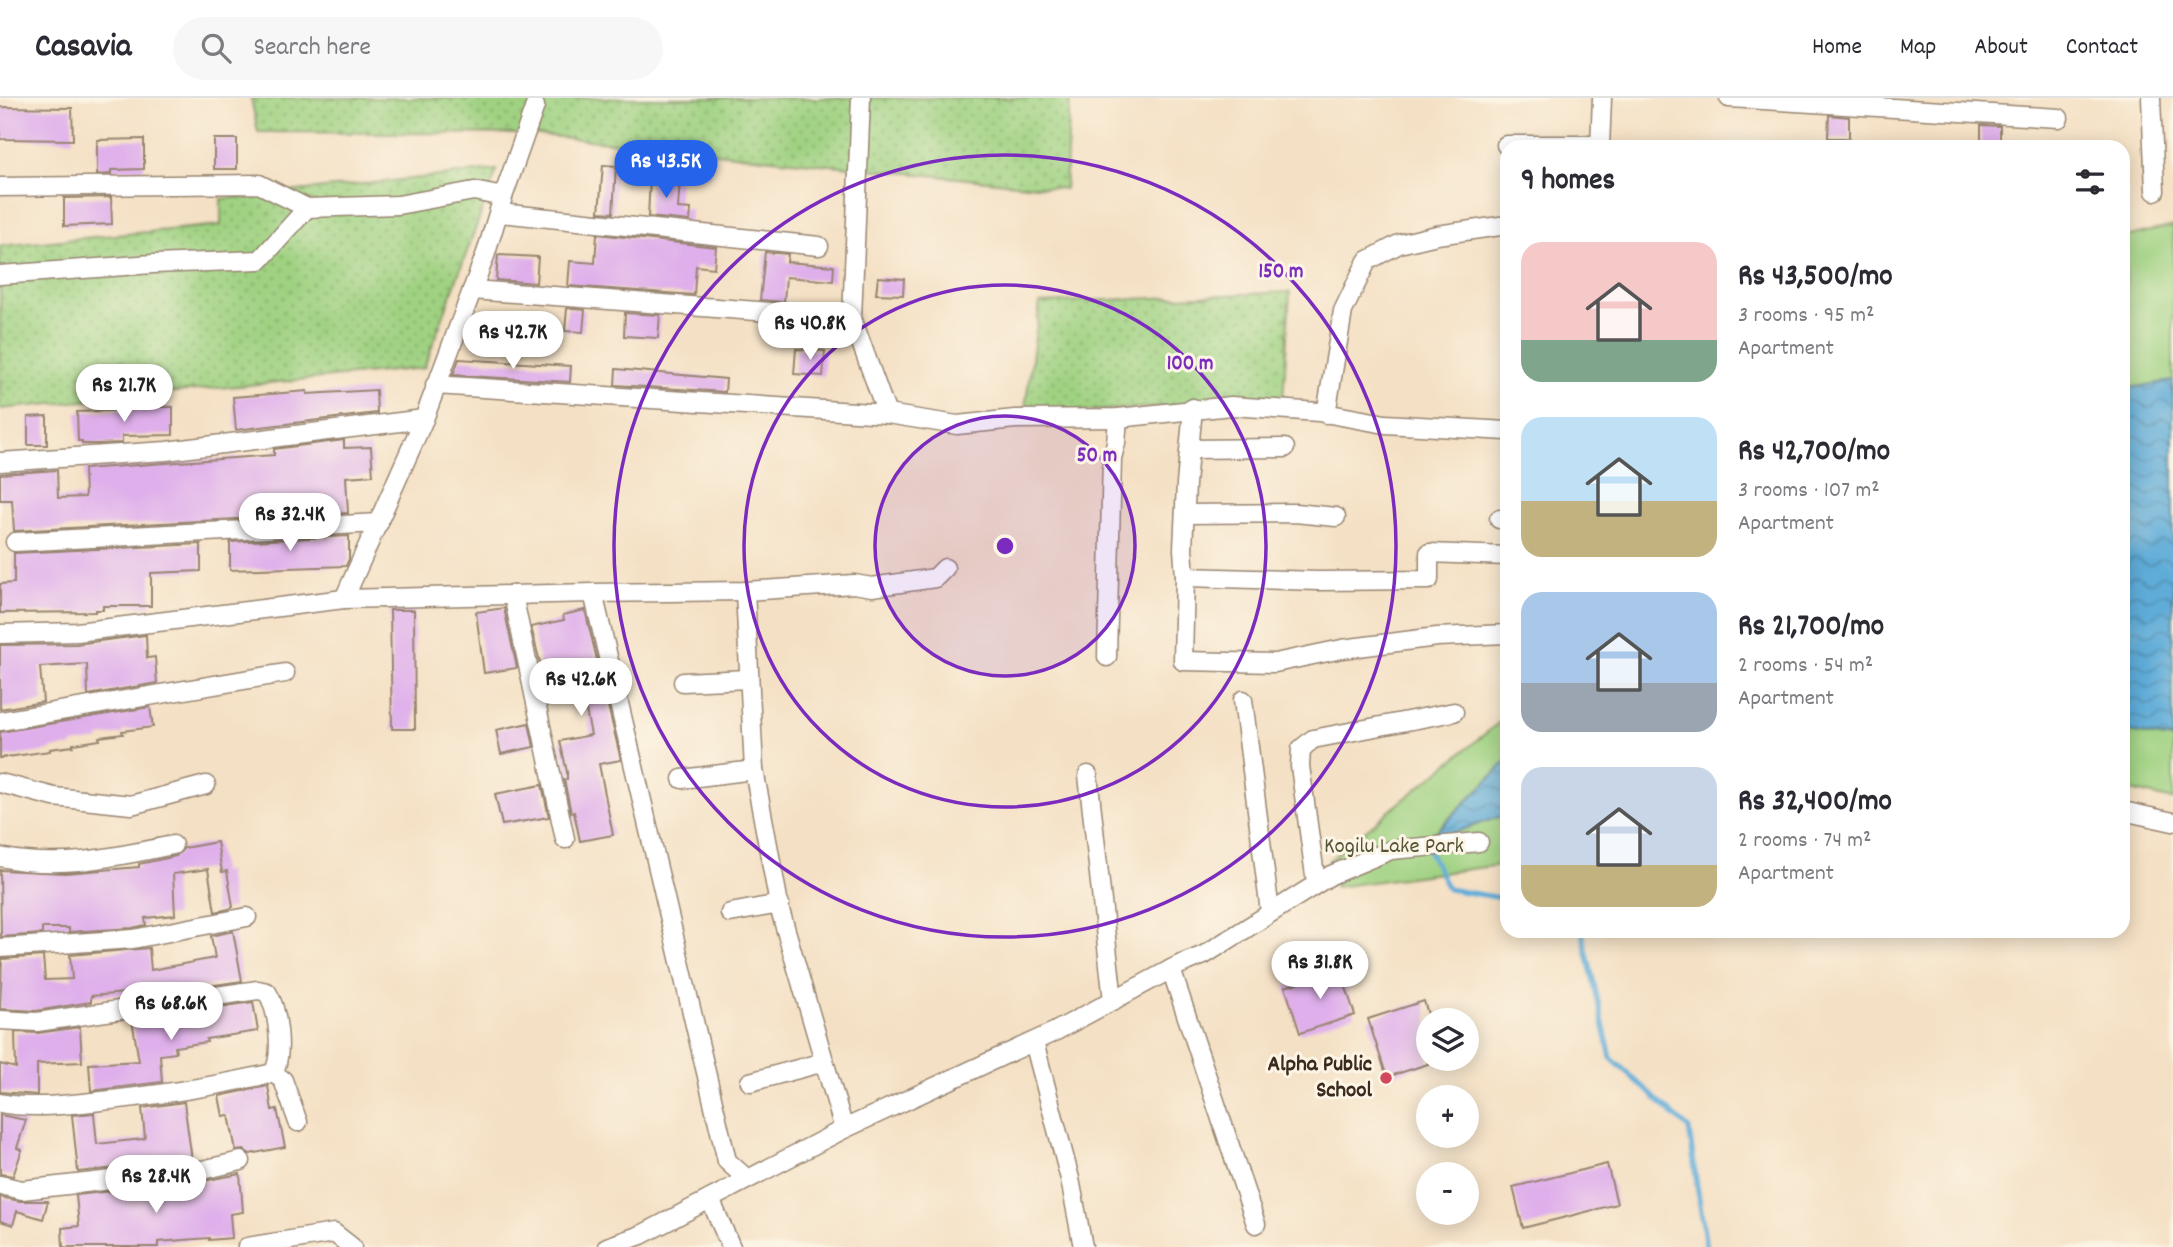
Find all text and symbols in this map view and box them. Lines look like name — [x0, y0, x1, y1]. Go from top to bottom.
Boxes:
search box — [173, 17, 663, 80]
text: Casavia — [35, 25, 131, 72]
icon: search — [197, 29, 235, 67]
text: Search here — [253, 30, 371, 67]
text: Home — [1812, 31, 1862, 65]
text: Map — [1900, 31, 1936, 65]
text: About — [1974, 31, 2028, 65]
text: Contact — [2066, 31, 2138, 65]
pin: Rs 43.5K — [594, 140, 738, 200]
text: Rs 43.5K — [630, 146, 702, 179]
text: 9 homes — [1521, 161, 1615, 204]
icon: filters — [2071, 163, 2109, 201]
text: Rs 43,500/mo — [1738, 257, 1893, 300]
text: 150 m — [1258, 258, 1304, 288]
icon: home — [1577, 270, 1661, 354]
text: 3 rooms · 95 m² — [1738, 300, 1874, 333]
pin: Rs 40.8K — [738, 302, 882, 362]
text: Rs 40.8K — [774, 308, 846, 341]
pin: Rs 42.7K — [441, 312, 585, 371]
text: Rs 42.7K — [479, 317, 548, 350]
text: Apartment — [1738, 333, 1834, 366]
text: 100 m — [1167, 350, 1213, 380]
pin: Rs 21.7K — [52, 364, 196, 424]
text: Rs 21.7K — [92, 370, 156, 403]
text: Rs 42,700/mo — [1738, 432, 1890, 475]
text: 50 m — [1077, 442, 1117, 472]
icon: home — [1577, 445, 1661, 529]
text: 3 rooms · 107 m² — [1738, 475, 1880, 508]
pin: Rs 32.4K — [218, 494, 362, 553]
text: Rs 32.4K — [255, 499, 325, 532]
text: Apartment — [1738, 508, 1834, 541]
centre of rings — [993, 534, 1017, 558]
text: Rs 21,700/mo — [1738, 607, 1884, 650]
icon: home — [1577, 620, 1661, 704]
text: 2 rooms · 54 m² — [1738, 650, 1873, 683]
pin: Rs 42.6K — [509, 658, 653, 718]
text: Rs 42.6K — [545, 664, 617, 697]
text: Apartment — [1738, 683, 1834, 716]
text: Rs 32,400/mo — [1738, 782, 1892, 825]
icon: home — [1577, 795, 1661, 879]
text: 2 rooms · 74 m² — [1738, 825, 1871, 858]
park label: Kogilu Lake Park — [1324, 831, 1464, 864]
text: Apartment — [1738, 858, 1834, 891]
pin: Rs 31.8K — [1248, 942, 1392, 1001]
text: Rs 31.8K — [1287, 947, 1353, 980]
pin: Rs 68.6K — [99, 982, 243, 1042]
text: Rs 68.6K — [135, 988, 207, 1021]
map controls — [1416, 1008, 1479, 1225]
button: layers — [1416, 1008, 1479, 1071]
place label: Alpha Public School — [1268, 1049, 1373, 1108]
marker: Alpha Public School — [1378, 1070, 1394, 1086]
button: + — [1416, 1085, 1479, 1148]
pin: Rs 28.4K — [84, 1156, 228, 1215]
text: Rs 28.4K — [121, 1161, 191, 1194]
button: − — [1416, 1162, 1479, 1225]

